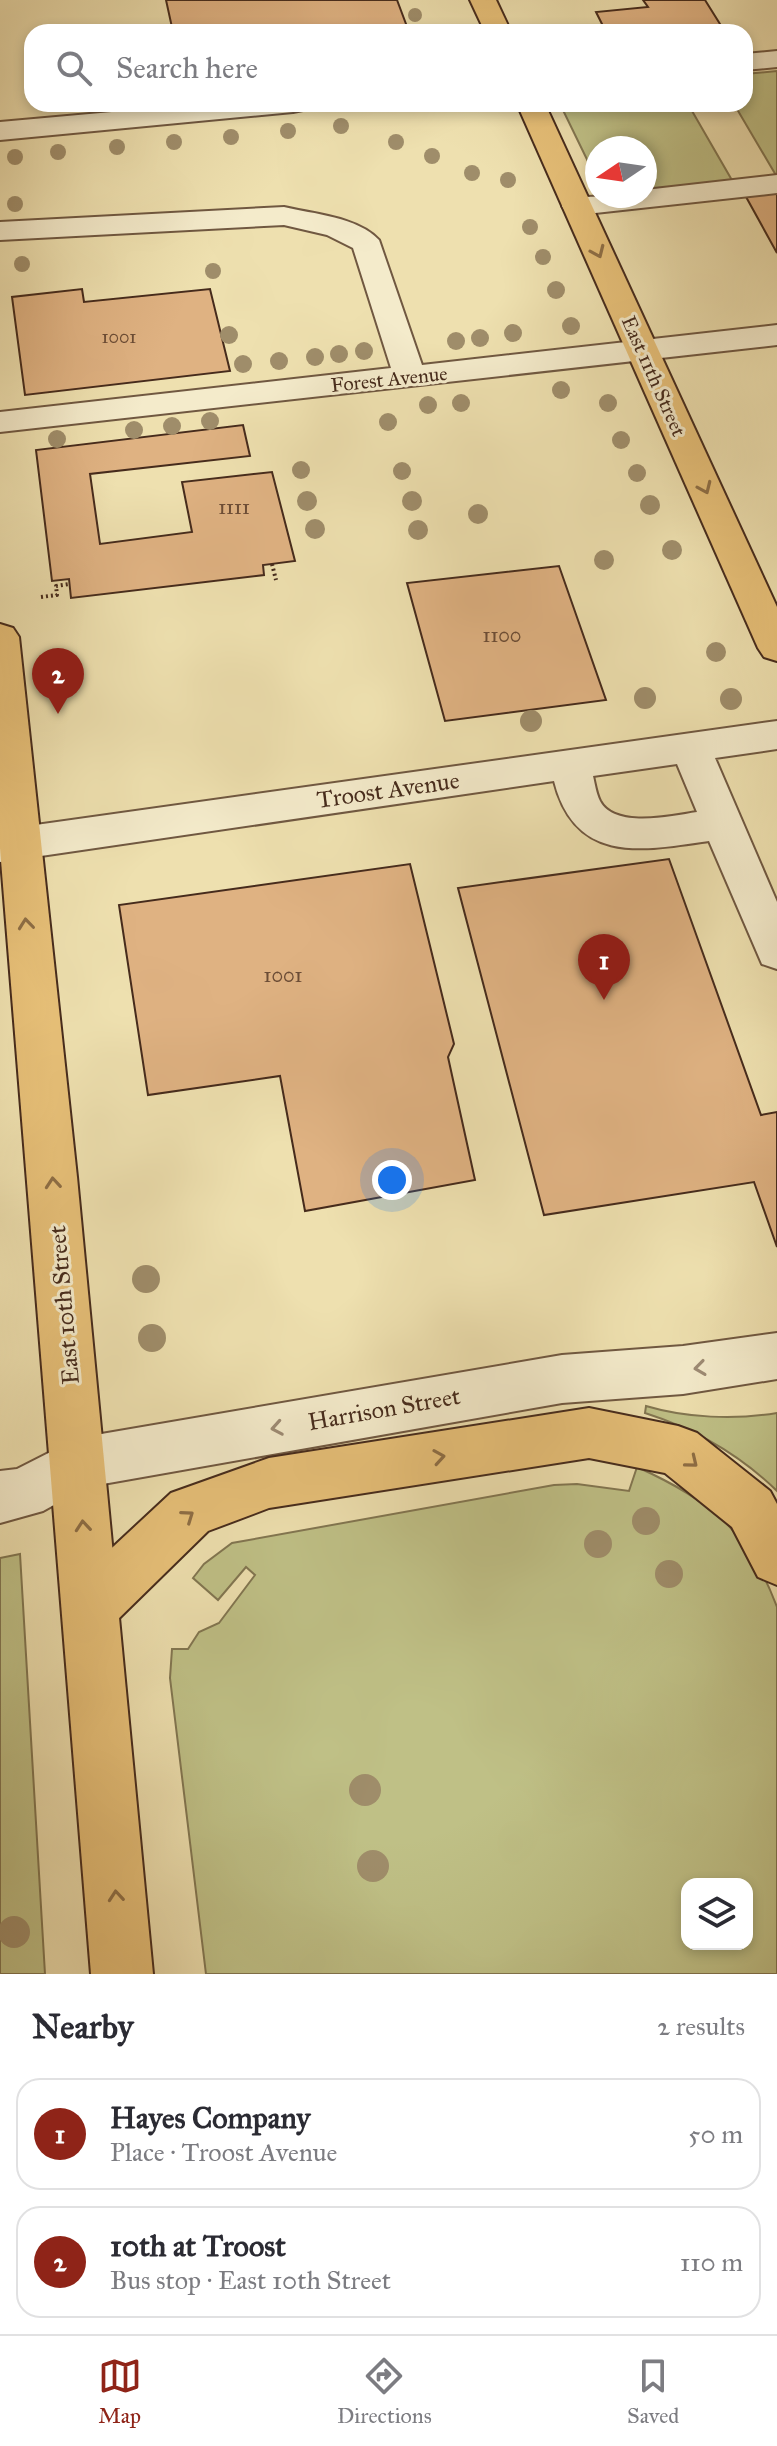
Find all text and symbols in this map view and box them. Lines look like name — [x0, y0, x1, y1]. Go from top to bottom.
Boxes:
search box — [24, 24, 753, 112]
icon: search — [52, 46, 96, 90]
text: Search here — [116, 50, 258, 86]
north arrow — [585, 136, 657, 208]
one-way arrow — [588, 243, 604, 258]
street label: East 11th Street — [617, 312, 691, 440]
house number: 1001 — [102, 326, 136, 348]
street label: Forest Avenue — [329, 361, 449, 397]
one-way arrow — [695, 480, 711, 495]
house number: 1111 — [218, 495, 250, 519]
house number: 1100 — [483, 623, 522, 647]
pin: 2 — [32, 648, 84, 714]
street label: Troost Avenue — [315, 765, 461, 815]
one-way arrow — [18, 918, 35, 931]
pin: 1 — [578, 934, 630, 1000]
house number: 1001 — [264, 963, 303, 987]
your location — [372, 1160, 412, 1200]
one-way arrow — [45, 1176, 62, 1189]
street label: East 10th Street — [42, 1224, 86, 1386]
one-way arrow — [693, 1359, 707, 1376]
street label: Harrison Street — [305, 1381, 463, 1437]
one-way arrow — [270, 1418, 283, 1435]
one-way arrow — [433, 1449, 446, 1466]
one-way arrow — [683, 1452, 698, 1466]
one-way arrow — [180, 1511, 194, 1526]
one-way arrow — [75, 1519, 92, 1532]
map controls — [681, 1878, 753, 1950]
button: layers — [681, 1878, 753, 1950]
one-way arrow — [107, 1889, 124, 1902]
text: Nearby — [32, 2006, 134, 2047]
text: 2 results — [657, 2010, 745, 2042]
text: Hayes Company — [110, 2100, 310, 2136]
text: 1 — [55, 2118, 65, 2150]
text: 50 m — [688, 2118, 743, 2150]
text: Place · Troost Avenue — [110, 2136, 337, 2168]
text: 10th at Troost — [110, 2228, 286, 2264]
text: 2 — [54, 2246, 66, 2278]
text: 110 m — [680, 2246, 743, 2278]
text: Bus stop · East 10th Street — [110, 2264, 391, 2296]
tab: Map — [98, 2354, 142, 2429]
tab: Directions — [337, 2354, 432, 2429]
tab: Saved — [627, 2354, 679, 2429]

